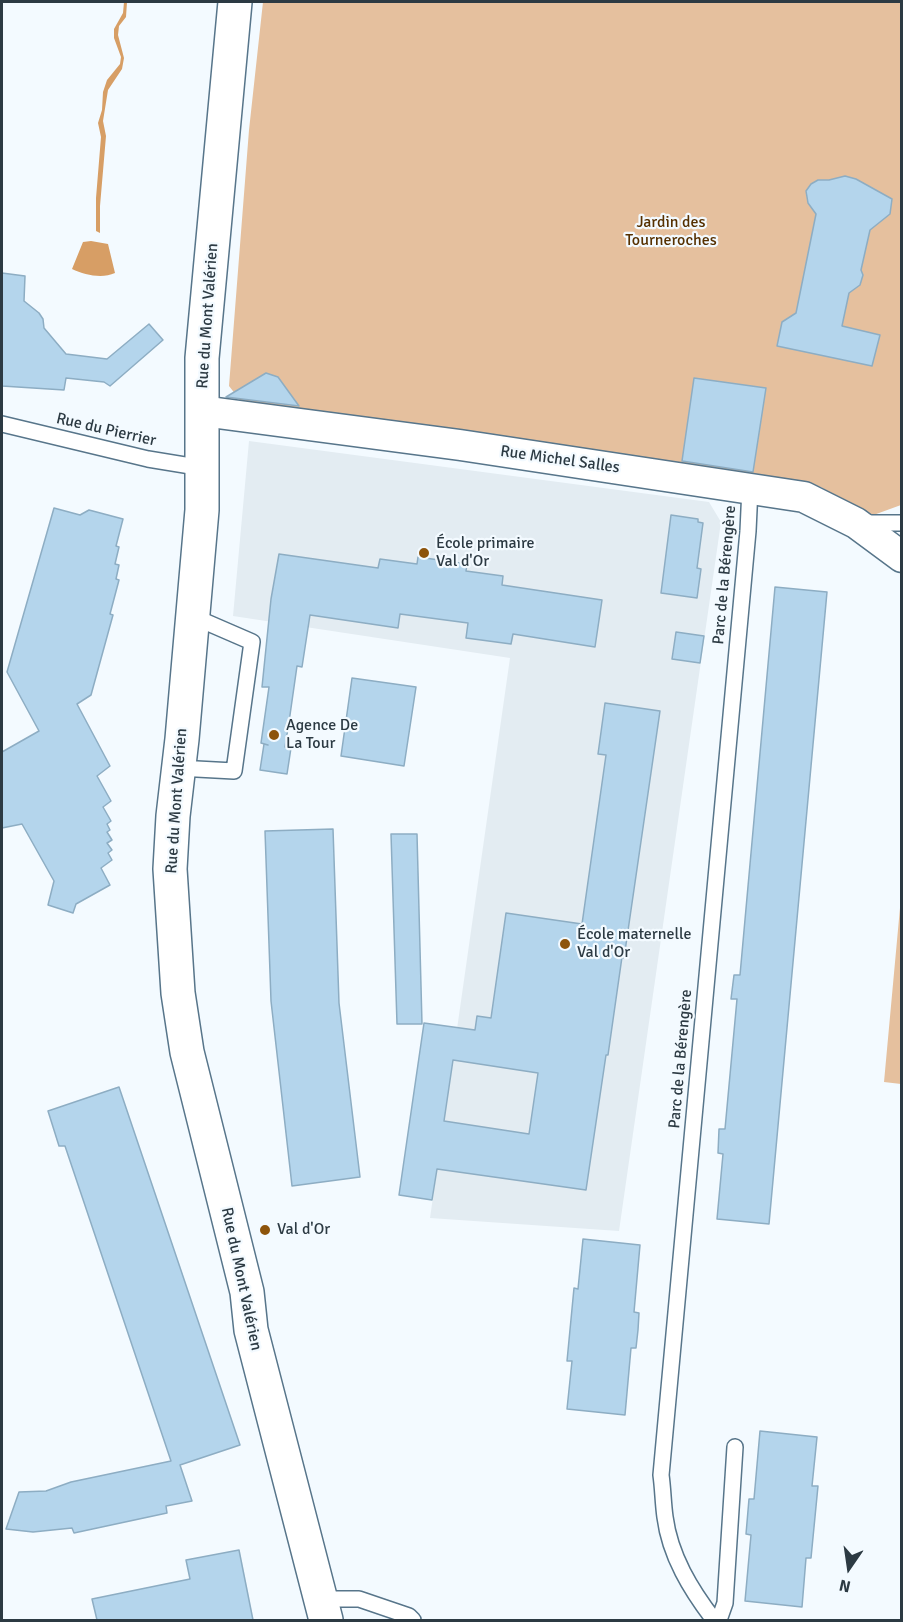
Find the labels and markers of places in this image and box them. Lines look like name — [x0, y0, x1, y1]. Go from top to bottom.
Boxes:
place label: École primaire Val d'Or — [436, 534, 535, 572]
marker: École primaire Val d'Or — [417, 546, 431, 560]
place label: Agence De La Tour — [286, 716, 358, 754]
marker: Agence De La Tour — [267, 728, 281, 742]
place label: École maternelle Val d'Or — [577, 925, 692, 963]
marker: École maternelle Val d'Or — [558, 937, 572, 951]
place label: Val d'Or — [277, 1220, 330, 1240]
marker: Val d'Or — [258, 1223, 272, 1237]

